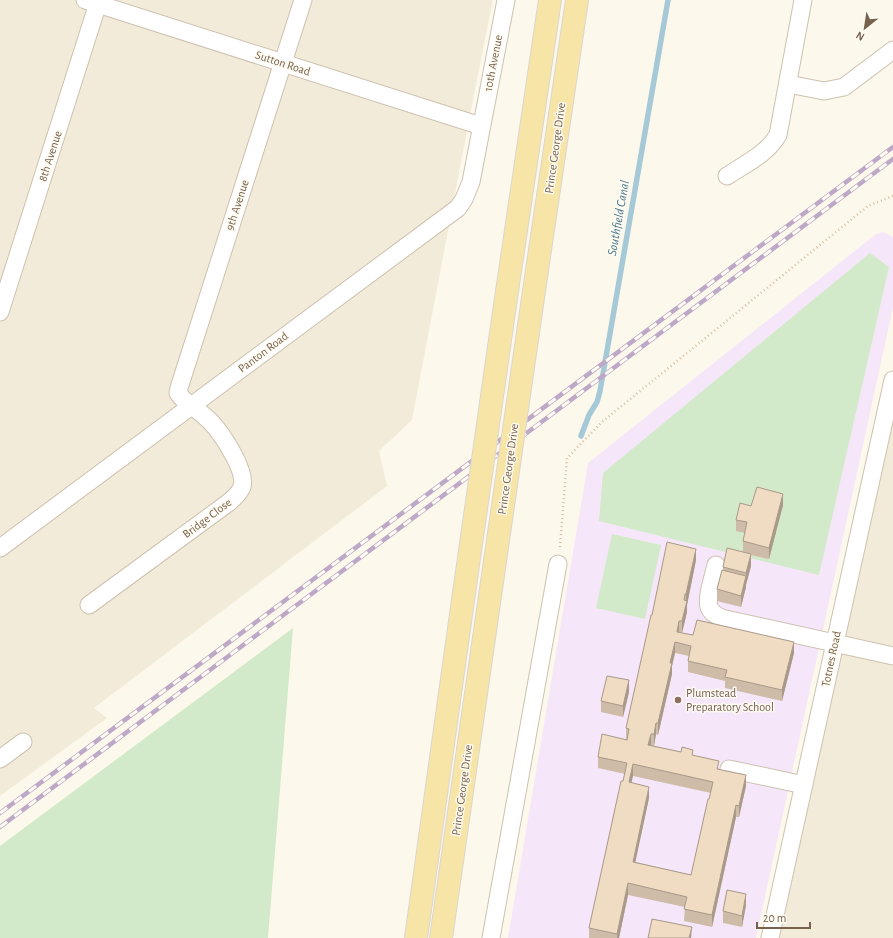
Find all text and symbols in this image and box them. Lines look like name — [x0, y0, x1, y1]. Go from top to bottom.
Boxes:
north arrow — [845, 8, 885, 48]
text: N — [854, 30, 866, 43]
street label: 10th Avenue — [482, 34, 504, 92]
street label: Sutton Road — [254, 48, 312, 78]
street label: Prince George Drive — [543, 102, 567, 194]
street label: 8th Avenue — [36, 129, 64, 183]
street label: 9th Avenue — [223, 178, 251, 232]
water label: Southfield Canal — [606, 179, 632, 257]
street label: Panton Road — [236, 329, 290, 375]
street label: Prince George Drive — [496, 423, 520, 515]
street label: Bridge Close — [180, 496, 234, 540]
street label: Totnes Road — [819, 630, 843, 688]
place label: Plumstead Preparatory School — [686, 687, 774, 714]
marker: Plumstead Preparatory School — [673, 695, 683, 705]
street label: Prince George Drive — [450, 744, 474, 836]
scale bar — [757, 904, 810, 930]
text: 20 m — [763, 912, 786, 924]

